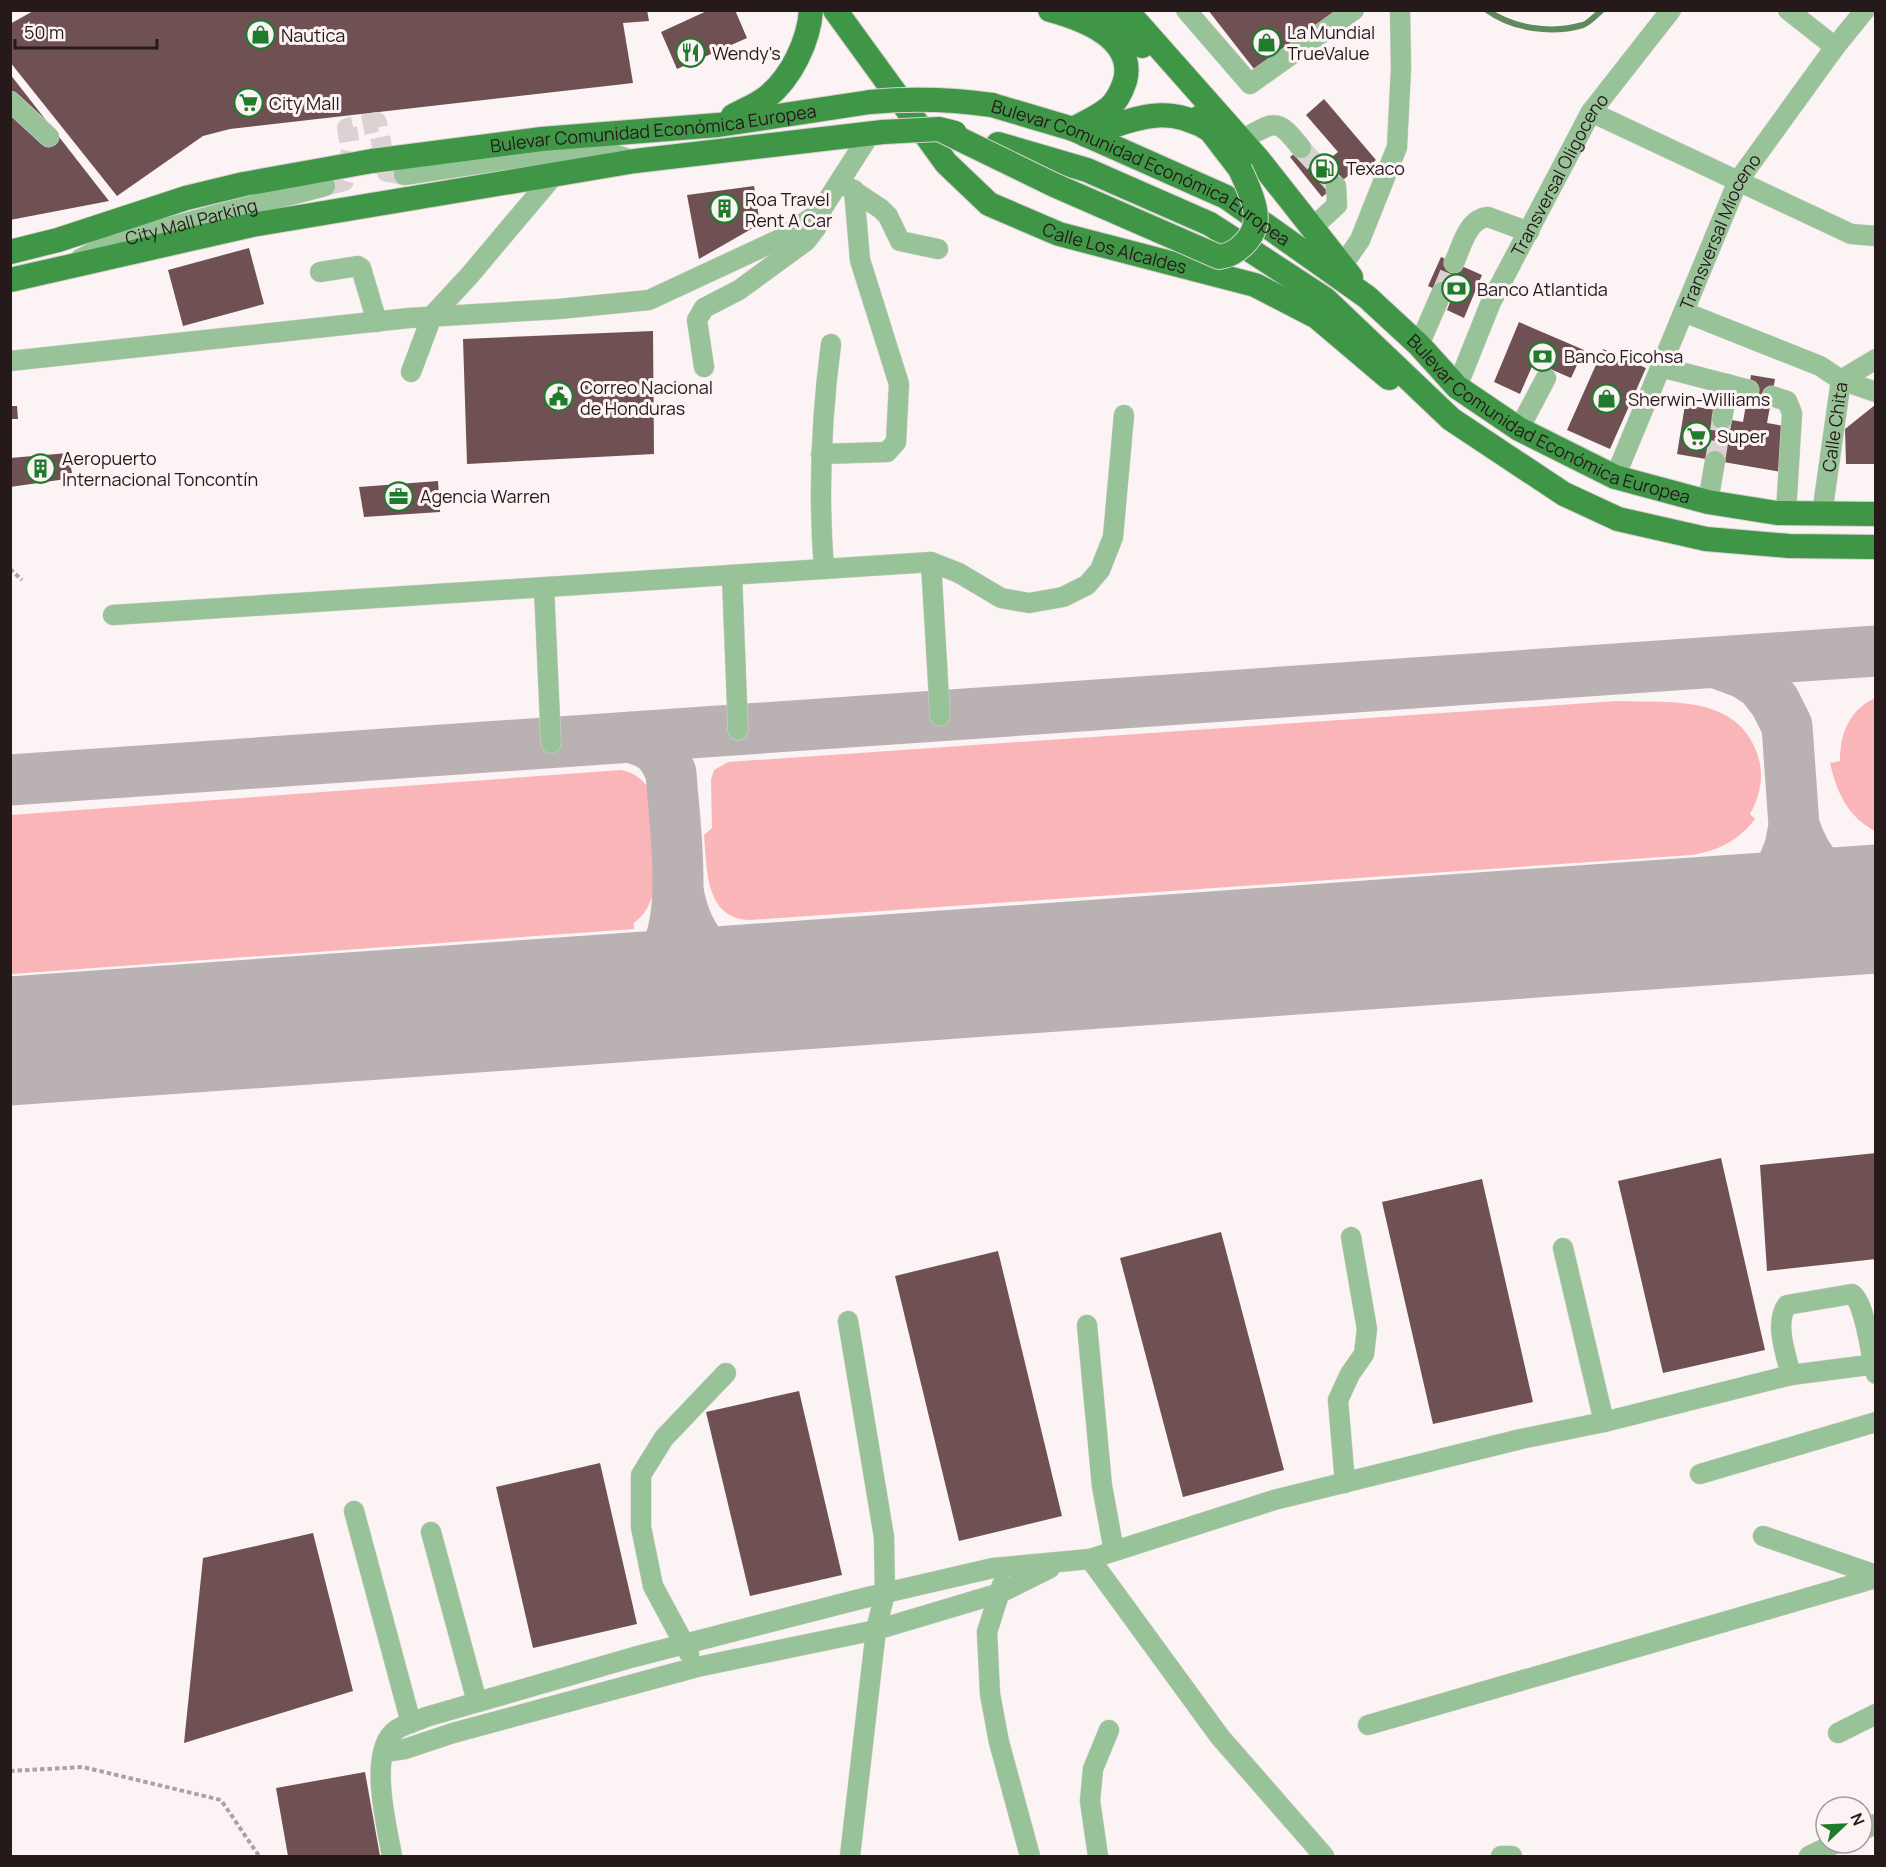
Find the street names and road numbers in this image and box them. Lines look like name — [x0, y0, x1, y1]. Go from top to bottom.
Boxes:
street label: Transversal Oligoceno — [1505, 88, 1613, 261]
street label: Bulevar Comunidad Económica Europea — [989, 93, 1295, 251]
street label: Bulevar Comunidad Económica Europea — [489, 98, 818, 158]
street label: Transversal Mioceno — [1674, 149, 1766, 313]
street label: City Mall Parking — [123, 192, 260, 250]
street label: Calle Los Alcaldes — [1039, 216, 1190, 279]
street label: Bulevar Comunidad Económica Europea — [1402, 328, 1693, 509]
street label: Calle Chita — [1816, 380, 1853, 473]

